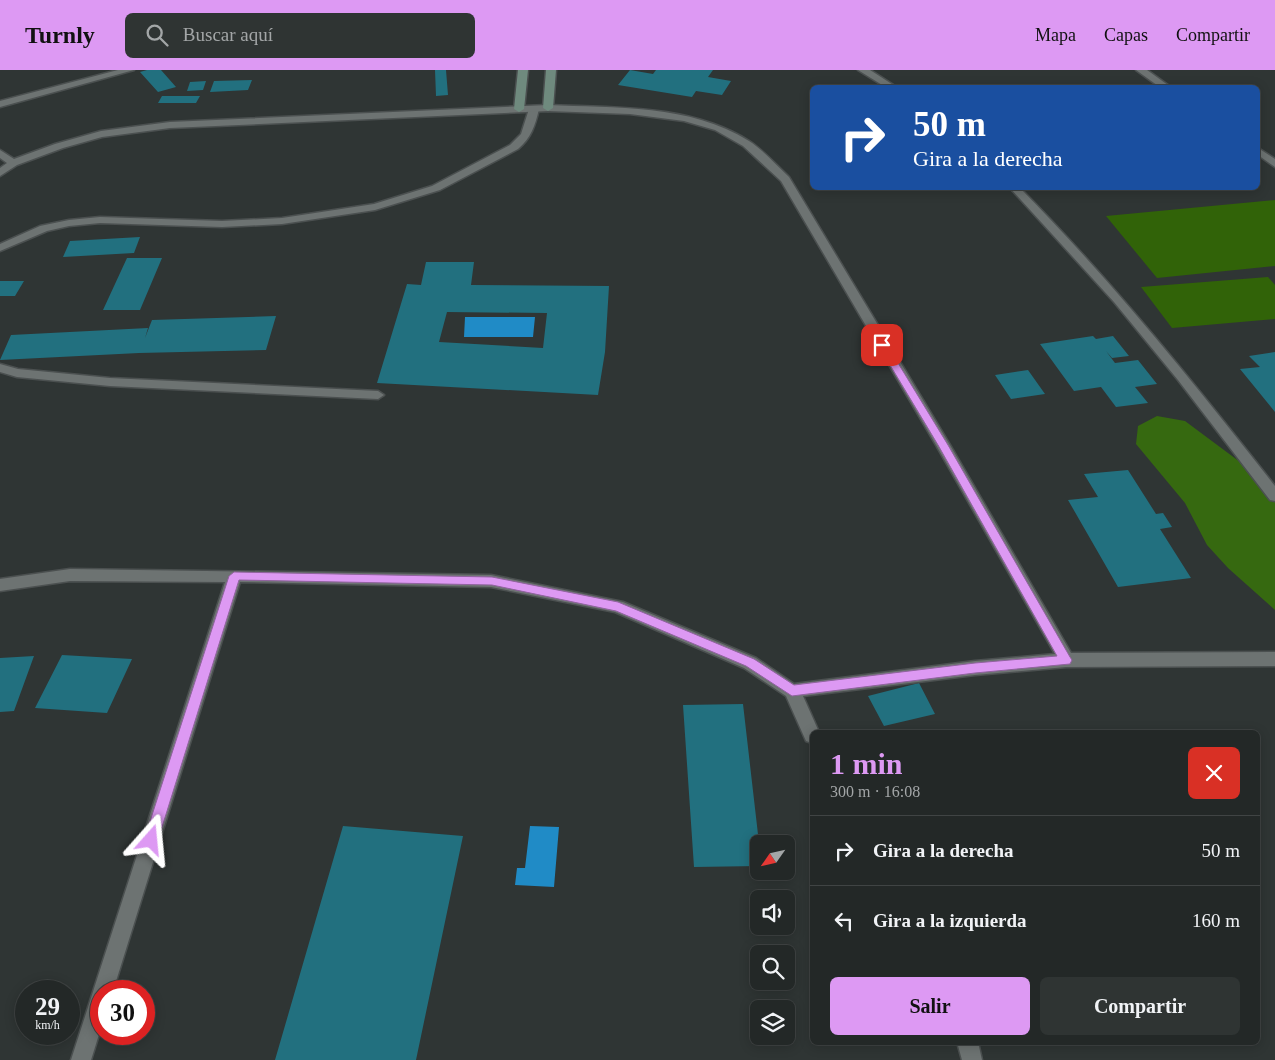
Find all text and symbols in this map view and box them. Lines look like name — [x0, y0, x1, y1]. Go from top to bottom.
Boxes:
search box — [125, 13, 475, 58]
icon: search — [143, 21, 171, 49]
text: Turnly — [25, 22, 95, 48]
text: Buscar aquí — [183, 24, 273, 45]
text: Mapa — [1035, 25, 1076, 45]
text: Capas — [1104, 25, 1148, 45]
text: Compartir — [1176, 25, 1250, 45]
icon: right — [830, 105, 895, 170]
text: 50 m — [913, 105, 986, 144]
text: Gira a la derecha — [913, 146, 1063, 171]
pin — [861, 324, 903, 366]
icon: arrive — [868, 331, 896, 359]
text: 1 min — [830, 747, 903, 780]
button: close — [1188, 747, 1240, 799]
text: 300 m · 16:08 — [830, 783, 920, 800]
position arrow — [124, 813, 176, 865]
north arrow — [750, 835, 795, 880]
map controls — [750, 835, 795, 1045]
icon: right — [830, 837, 858, 865]
text: Gira a la derecha — [873, 840, 1014, 861]
text: 50 m — [1201, 840, 1240, 861]
button: sound — [750, 890, 795, 935]
icon: left — [830, 907, 858, 935]
text: Gira a la izquierda — [873, 910, 1027, 931]
text: 160 m — [1192, 910, 1240, 931]
button: search — [750, 945, 795, 990]
button: Salir — [830, 977, 1030, 1035]
button: Compartir — [1040, 977, 1240, 1035]
speed limit sign: 30 — [90, 980, 155, 1045]
text: 29 — [35, 993, 60, 1020]
button: layers — [750, 1000, 795, 1045]
text: km/h — [35, 1018, 60, 1032]

